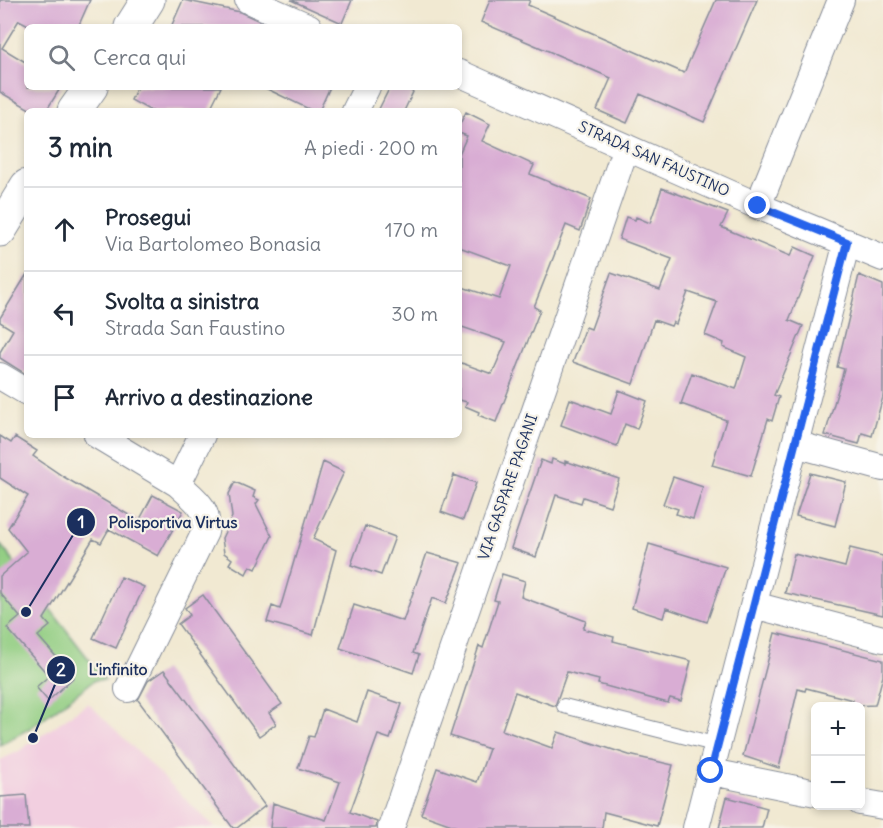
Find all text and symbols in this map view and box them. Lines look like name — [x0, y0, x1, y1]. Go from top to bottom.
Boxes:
search box — [24, 24, 462, 90]
icon: search — [45, 41, 78, 74]
text: Cerca qui — [93, 43, 186, 71]
street label: STRADA SAN FAUSTINO — [576, 117, 733, 200]
text: 3 min — [48, 131, 113, 164]
text: A piedi · 200 m — [304, 135, 438, 160]
route end — [744, 192, 770, 218]
text: Prosegui — [105, 203, 191, 231]
icon: ahead — [48, 213, 81, 246]
text: 170 m — [385, 217, 438, 242]
text: Via Bartolomeo Bonasia — [105, 231, 321, 256]
text: Svolta a sinistra — [105, 287, 259, 315]
icon: left — [48, 297, 81, 330]
text: 30 m — [391, 301, 438, 326]
text: Strada San Faustino — [105, 315, 285, 340]
icon: arrive — [48, 381, 81, 414]
text: Arrivo a destinazione — [105, 383, 313, 411]
street label: VIA GASPARE PAGANI — [474, 411, 542, 563]
callout: Polisportiva Virtus — [66, 505, 250, 539]
text: 1 — [77, 510, 85, 533]
text: Polisportiva Virtus — [108, 512, 238, 533]
callout: L'infinito — [46, 653, 160, 687]
text: 2 — [56, 658, 66, 681]
text: L'infinito — [88, 659, 148, 679]
map controls — [811, 702, 865, 810]
button: + — [811, 702, 865, 756]
button: − — [811, 756, 865, 810]
route start — [697, 757, 723, 783]

